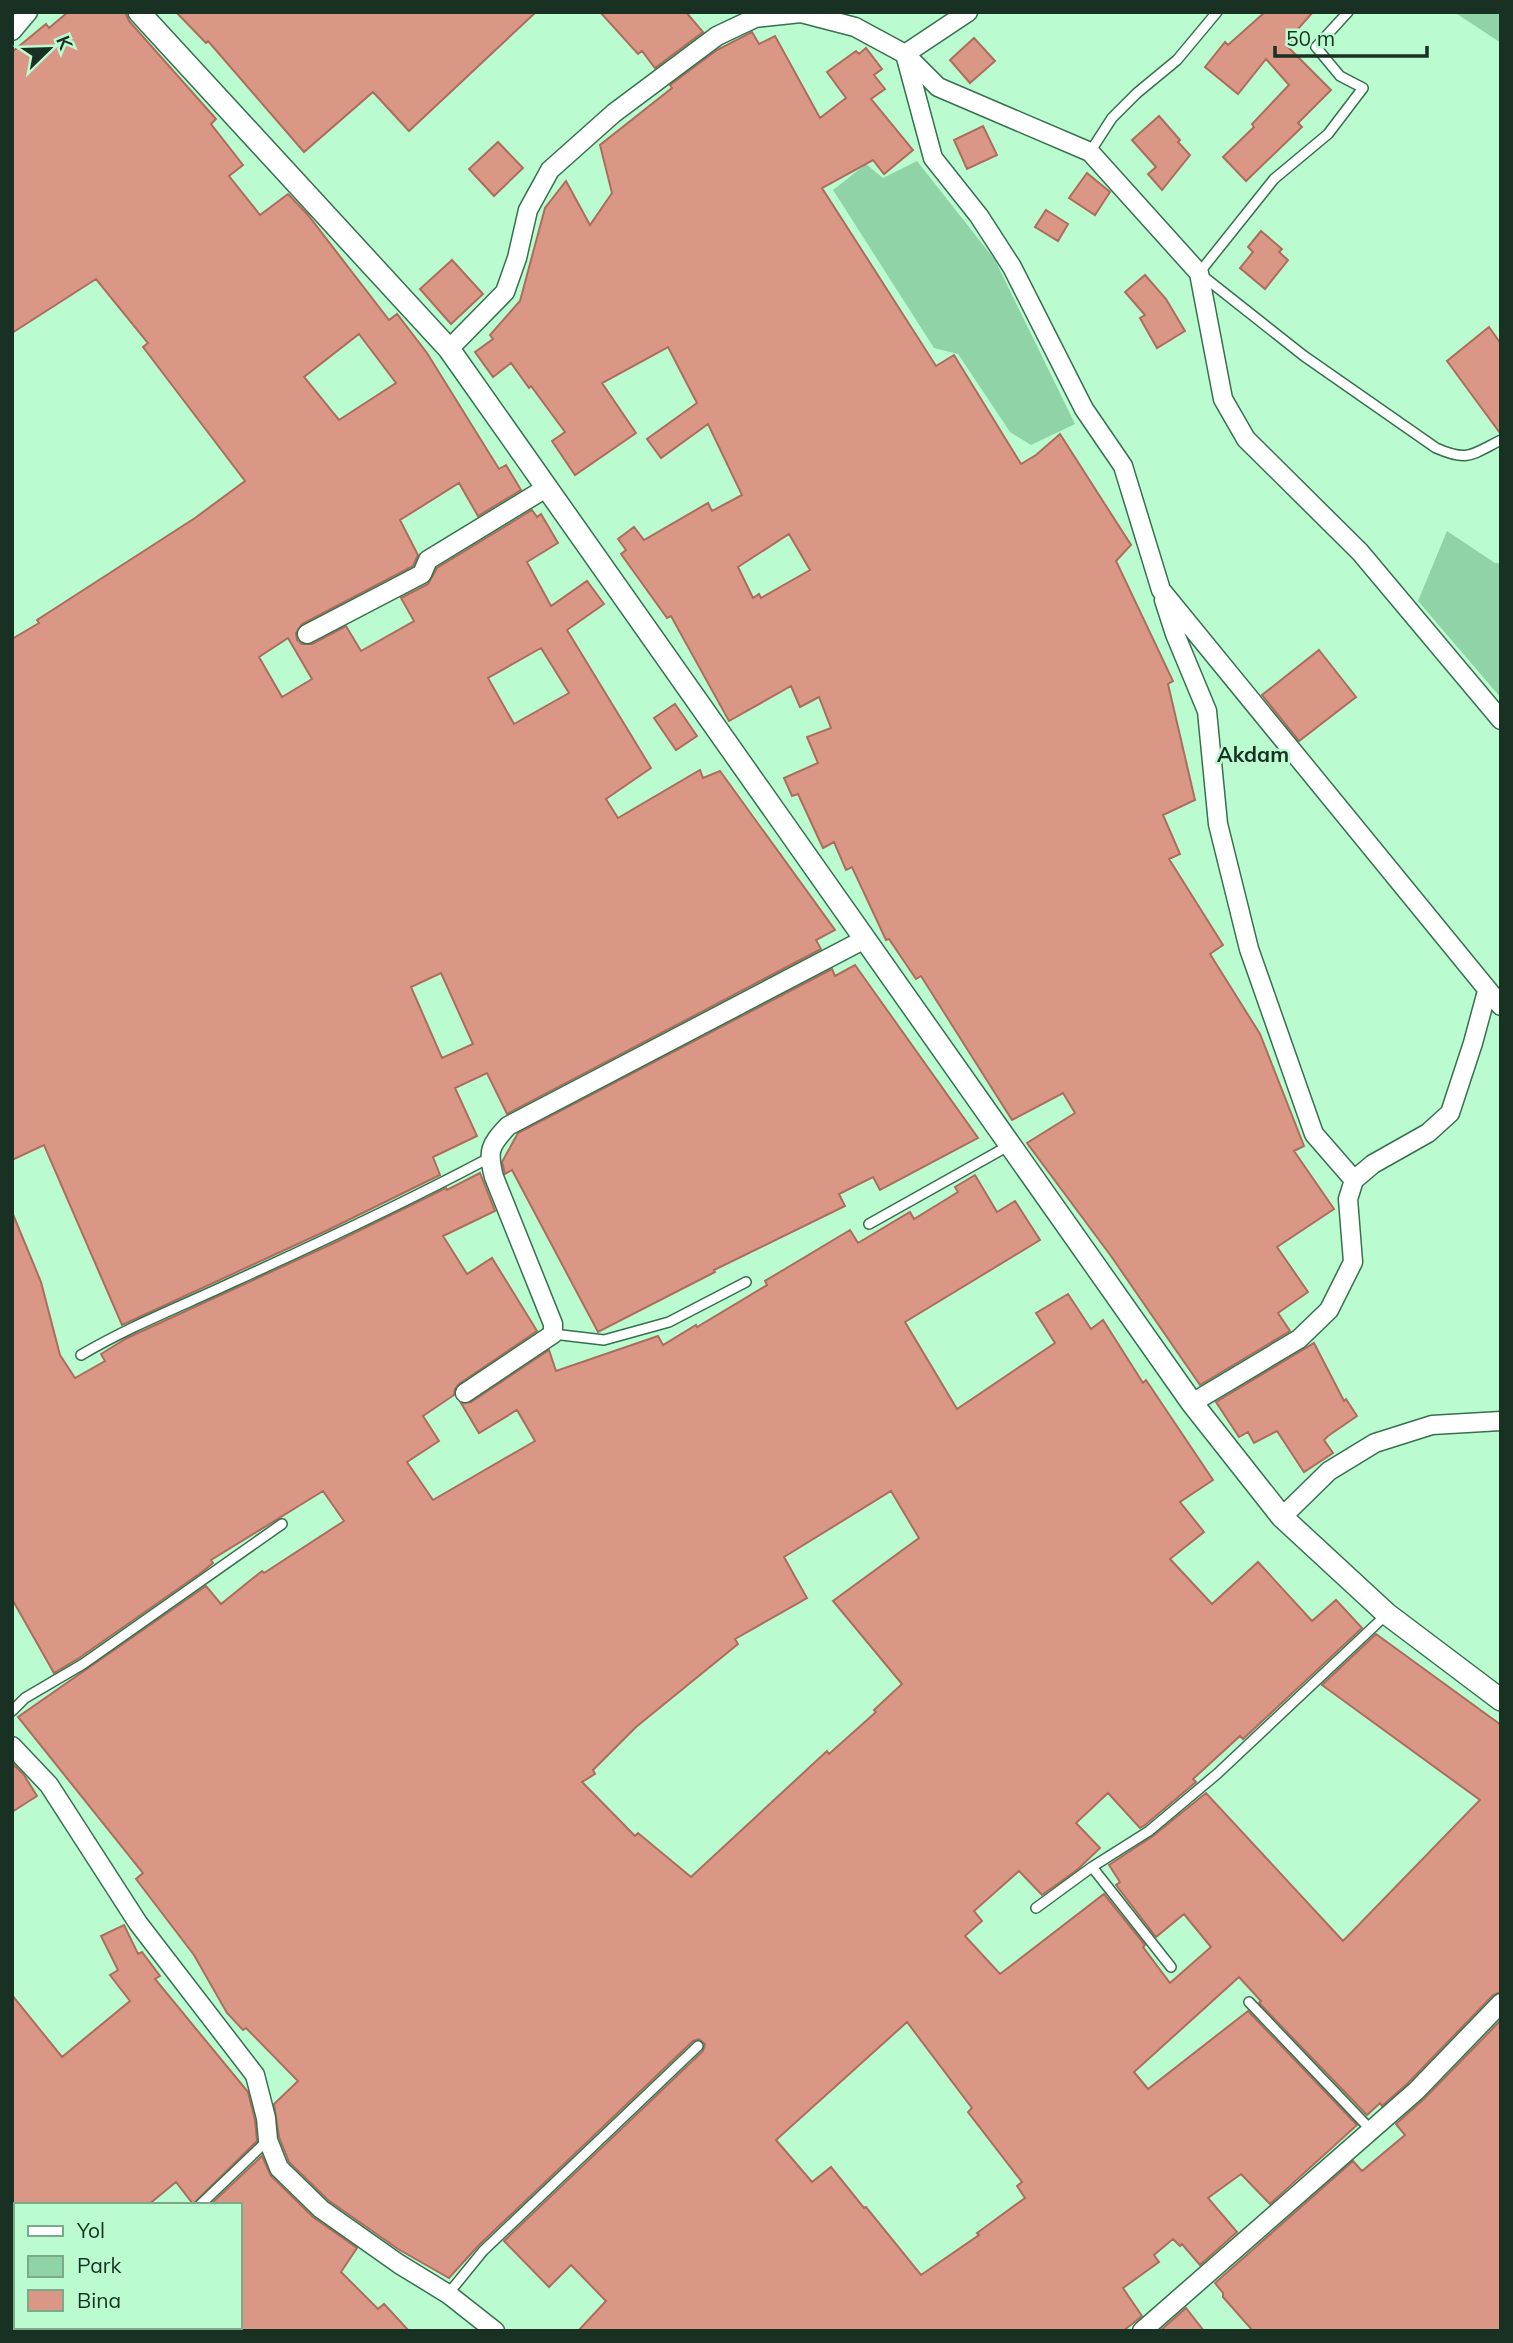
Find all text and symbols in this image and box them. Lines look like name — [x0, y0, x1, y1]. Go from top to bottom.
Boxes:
north arrow — [14, 14, 84, 84]
scale bar — [1275, 14, 1427, 58]
text: 50 m — [1286, 25, 1335, 51]
text: K — [51, 32, 79, 54]
district label: Akdam — [1217, 741, 1289, 767]
legend — [14, 2203, 242, 2329]
text: Yol — [76, 2217, 105, 2243]
text: Park — [77, 2252, 121, 2278]
text: Bina — [77, 2287, 121, 2313]

